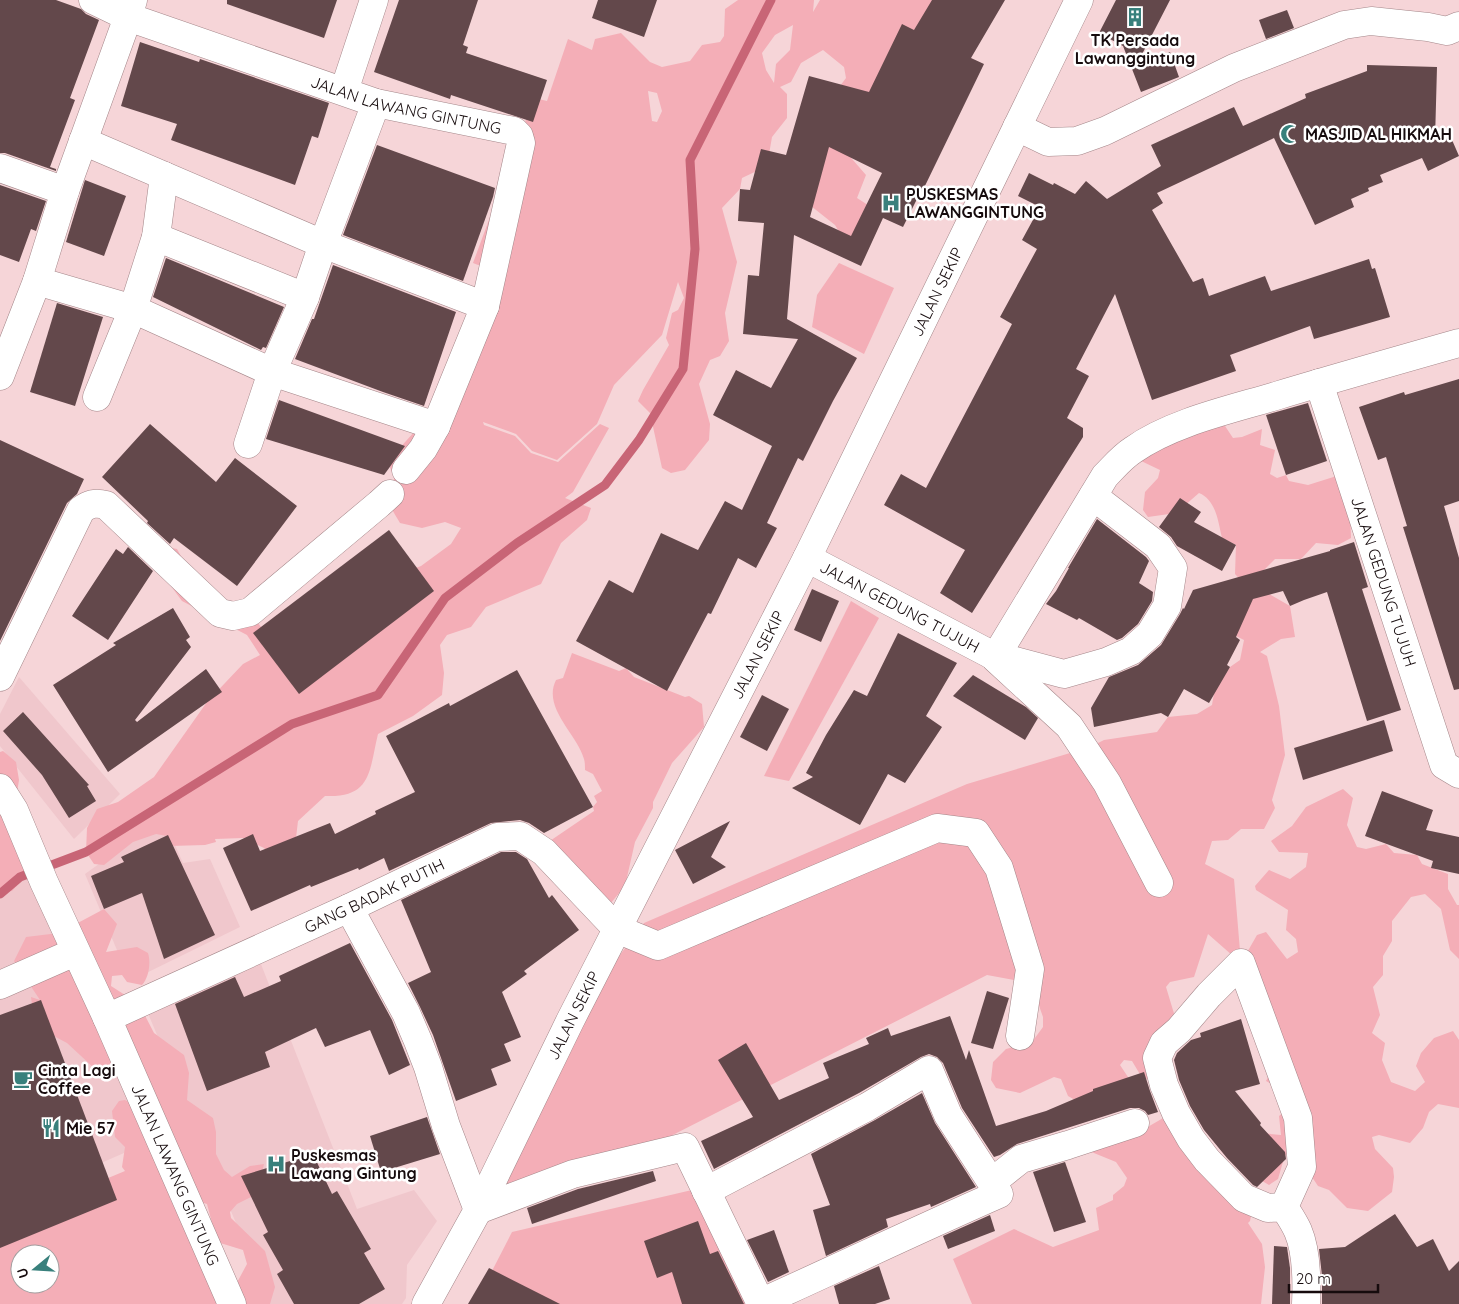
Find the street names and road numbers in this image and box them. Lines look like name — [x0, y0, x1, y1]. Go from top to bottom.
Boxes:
street label: JALAN LAWANG GINTUNG — [308, 71, 503, 138]
street label: JALAN SEKIP — [907, 244, 967, 340]
street label: JALAN GEDUNG TUJUH — [1347, 494, 1421, 669]
street label: JALAN GEDUNG TUJUH — [817, 557, 983, 657]
street label: JALAN SEKIP — [727, 607, 788, 702]
street label: GANG BADAK PUTIH — [301, 854, 448, 937]
street label: JALAN SEKIP — [543, 968, 604, 1063]
street label: JALAN LAWANG GINTUNG — [127, 1081, 224, 1269]

